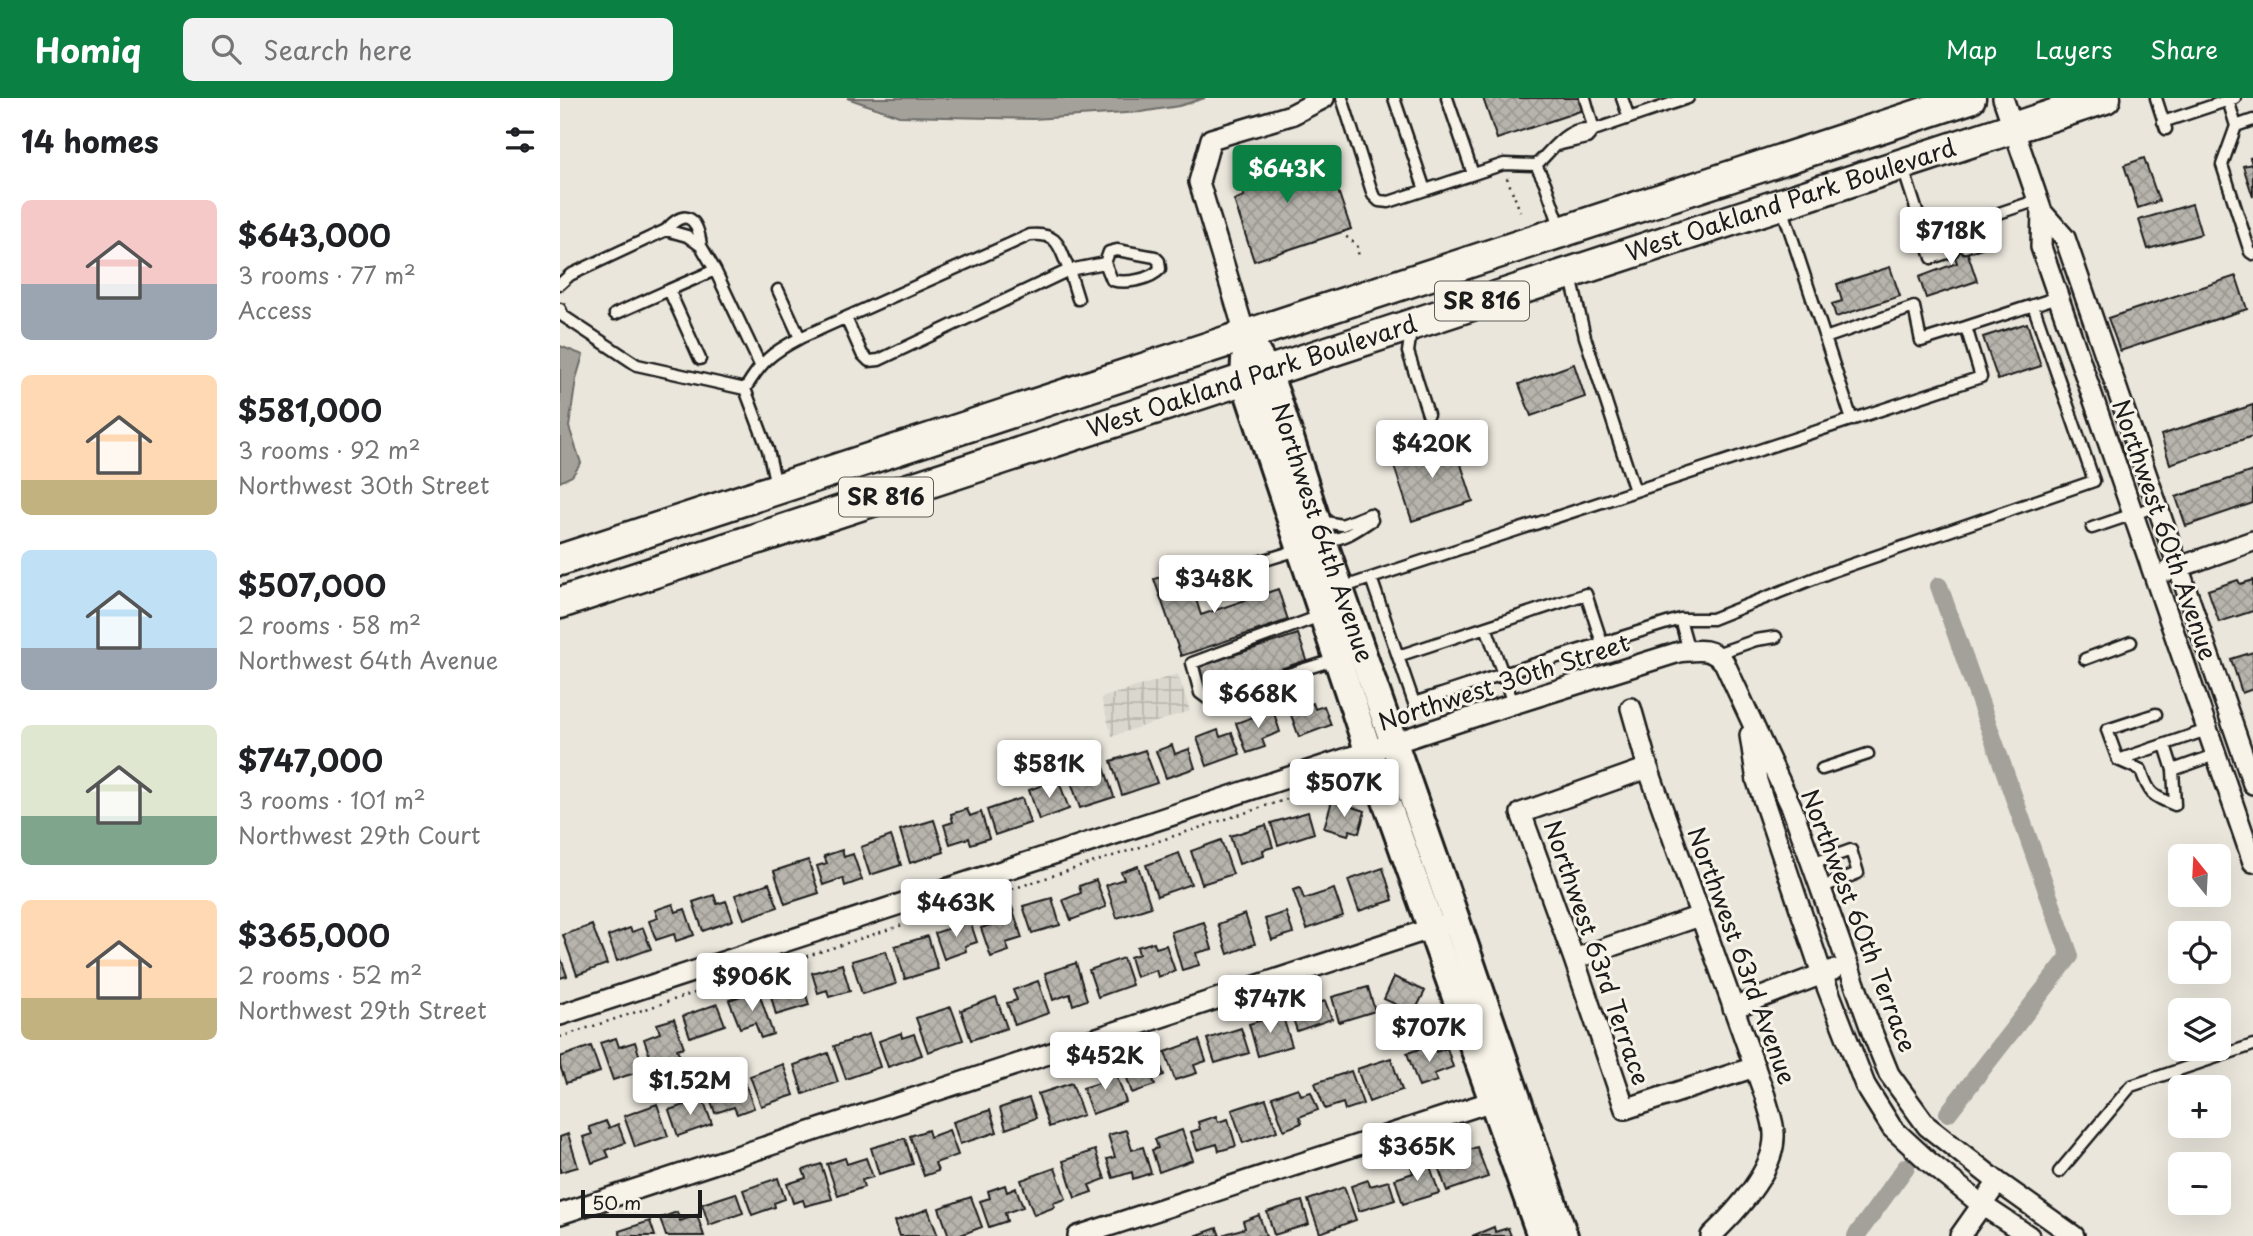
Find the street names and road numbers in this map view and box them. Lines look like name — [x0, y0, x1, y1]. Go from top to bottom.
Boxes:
street label: West Oakland Park Boulevard — [1621, 128, 1960, 269]
road number: SR 816 — [1435, 282, 1529, 320]
street label: West Oakland Park Boulevard — [1082, 304, 1421, 446]
street label: Northwest 60th Avenue — [2104, 394, 2227, 665]
street label: Northwest 64th Avenue — [1264, 398, 1384, 667]
road number: SR 816 — [839, 478, 933, 516]
street label: Northwest 30th Street — [1373, 623, 1634, 739]
street label: Northwest 60th Terrace — [1793, 783, 1927, 1057]
street label: Northwest 63rd Terrace — [1536, 815, 1660, 1090]
street label: Northwest 63rd Avenue — [1680, 822, 1806, 1089]

